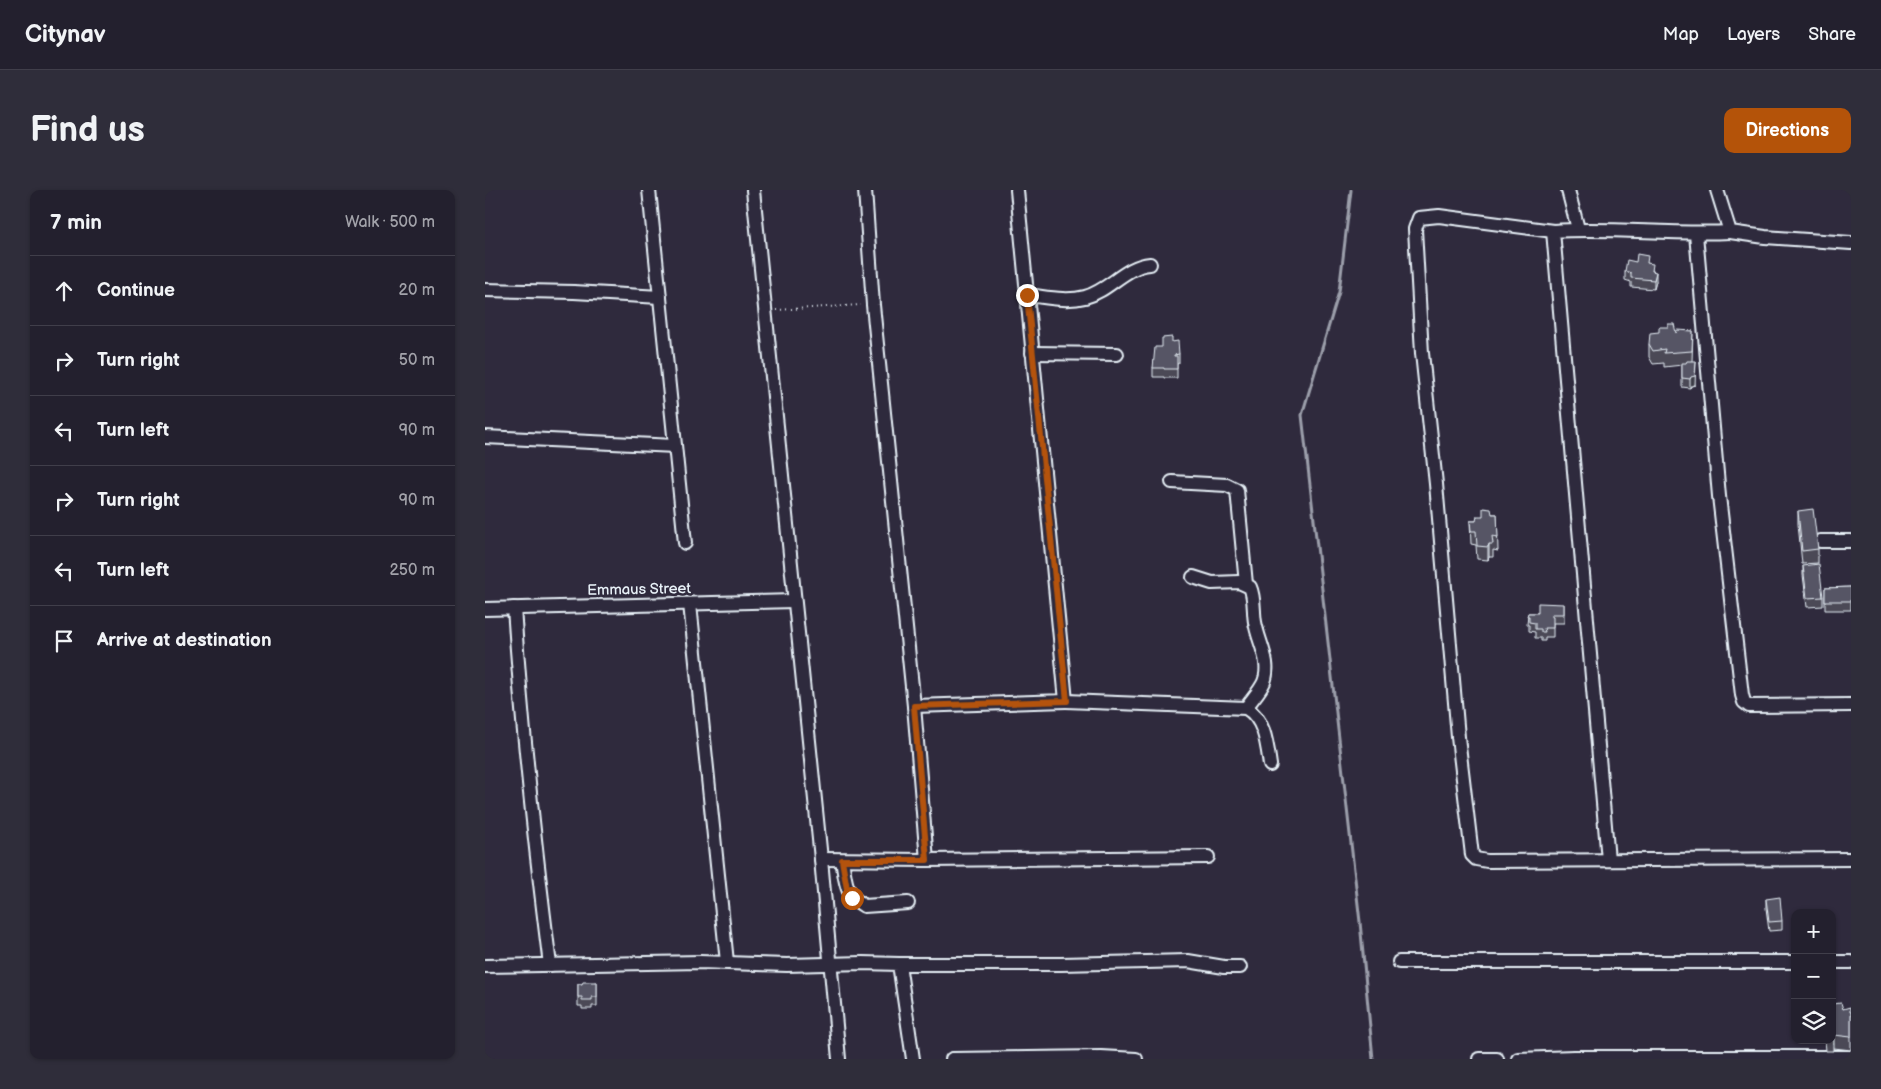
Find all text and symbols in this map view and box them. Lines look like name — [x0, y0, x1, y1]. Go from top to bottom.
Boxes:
text: Citynav — [25, 20, 106, 49]
text: Map — [1663, 24, 1699, 45]
text: Layers — [1727, 24, 1780, 45]
text: Share — [1808, 24, 1856, 45]
button: Directions — [1724, 108, 1851, 153]
text: Find us — [30, 109, 145, 152]
text: 7 min — [50, 210, 102, 235]
text: Walk · 500 m — [345, 213, 435, 232]
icon: ahead — [50, 277, 78, 305]
text: Continue — [97, 279, 175, 302]
text: 20 m — [399, 281, 435, 300]
route end — [1016, 284, 1039, 307]
icon: right — [50, 347, 78, 375]
text: Turn right — [97, 349, 180, 372]
text: 50 m — [399, 351, 435, 370]
icon: left — [50, 417, 78, 445]
text: Turn left — [97, 419, 169, 442]
text: 90 m — [399, 421, 435, 440]
icon: right — [50, 487, 78, 515]
text: Turn right — [97, 489, 180, 512]
text: 90 m — [399, 491, 435, 510]
icon: left — [50, 557, 78, 585]
text: Turn left — [97, 559, 169, 582]
text: 250 m — [389, 561, 435, 580]
street label: Emmaus Street — [587, 579, 692, 600]
icon: arrive — [50, 627, 78, 655]
text: Arrive at destination — [97, 629, 272, 652]
route start — [841, 887, 864, 910]
map controls — [1791, 909, 1836, 1044]
button: + — [1791, 909, 1836, 954]
button: − — [1791, 954, 1836, 999]
button: layers — [1791, 999, 1836, 1044]

